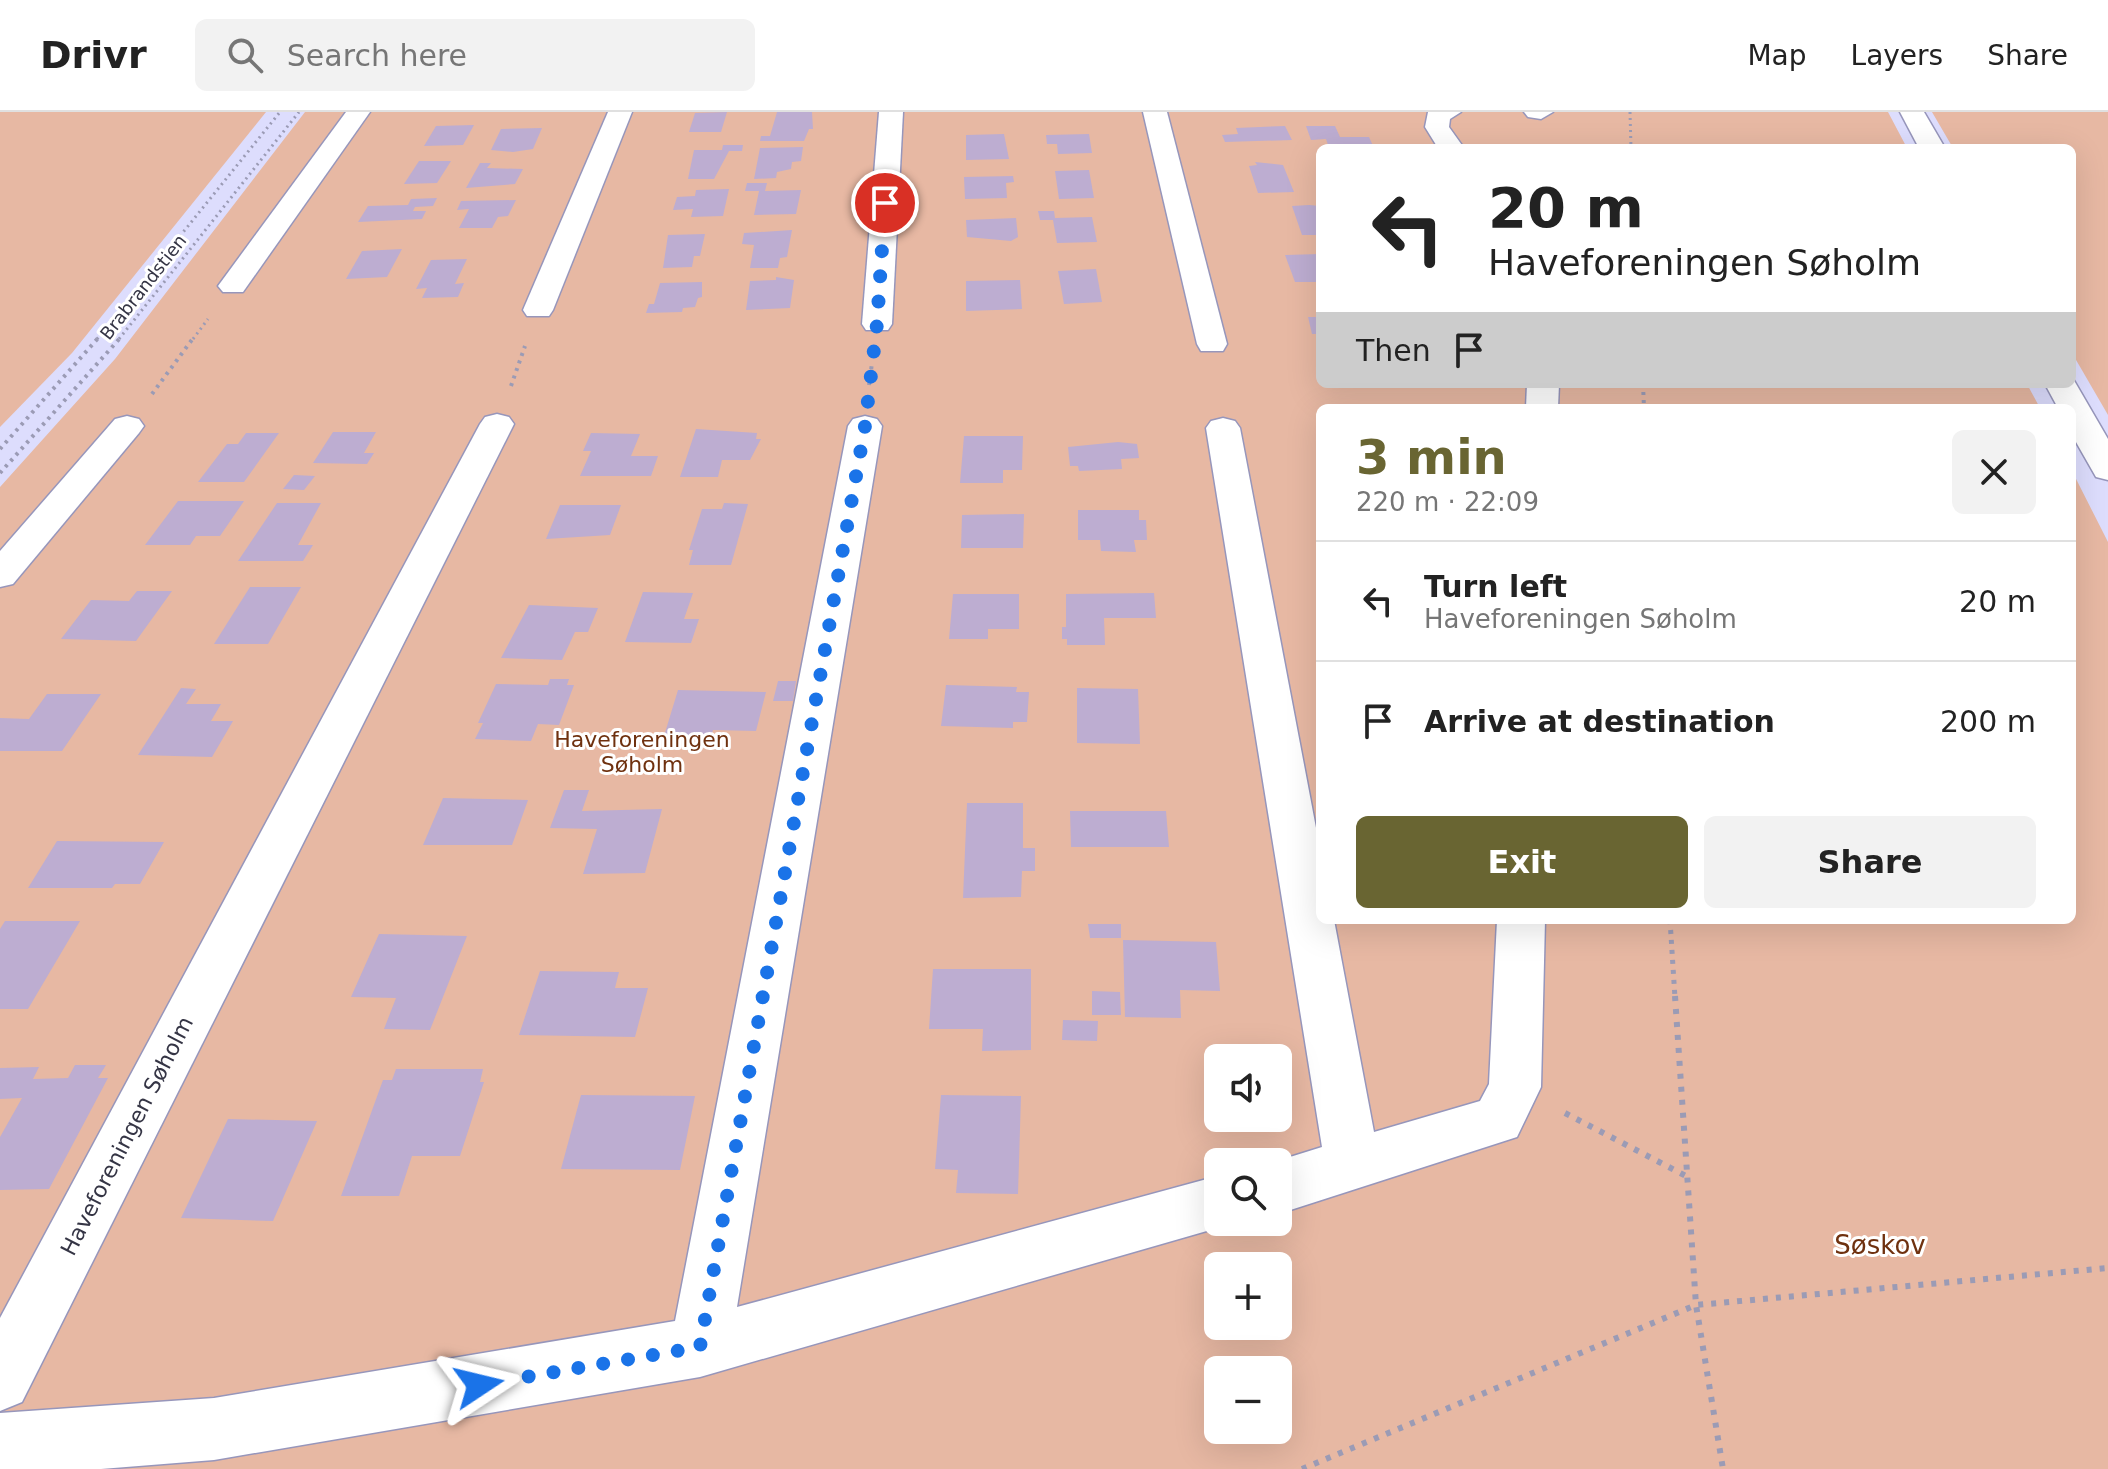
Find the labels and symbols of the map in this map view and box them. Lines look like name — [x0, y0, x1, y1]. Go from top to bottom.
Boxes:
pin — [851, 169, 919, 237]
street label: Brabrandstien — [96, 230, 190, 344]
park label: Haveforeningen Søholm — [554, 727, 730, 777]
street label: Haveforeningen Søholm — [56, 1012, 198, 1260]
park label: Søskov — [1834, 1230, 1926, 1260]
position arrow — [437, 1343, 521, 1427]

